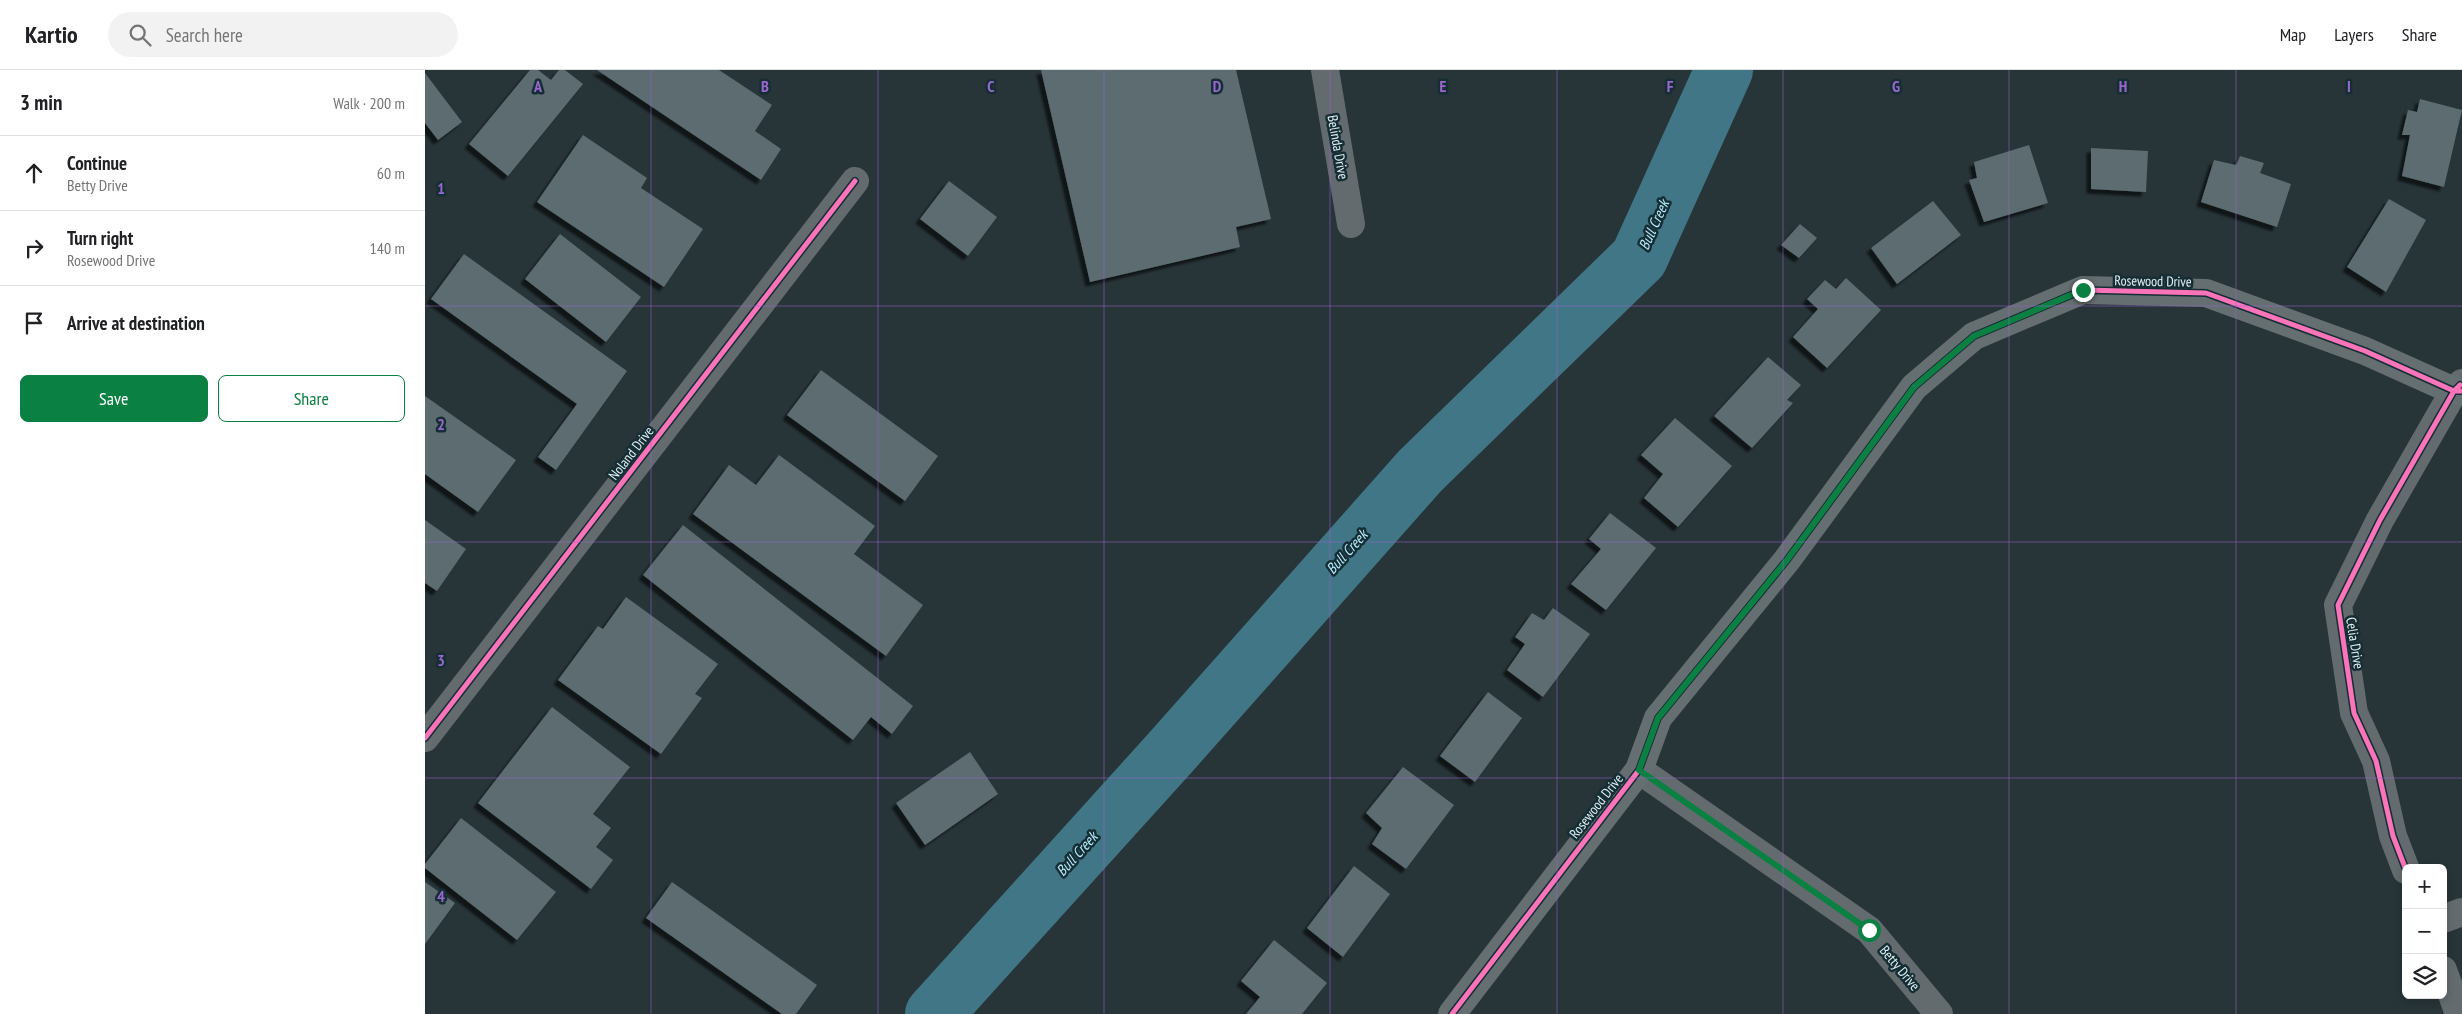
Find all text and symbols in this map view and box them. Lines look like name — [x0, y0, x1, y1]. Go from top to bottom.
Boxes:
search box — [108, 12, 458, 57]
text: Kartio — [25, 19, 78, 50]
icon: search — [126, 21, 154, 49]
text: Search here — [166, 23, 243, 47]
text: Map — [2280, 23, 2306, 46]
text: Layers — [2334, 23, 2374, 46]
text: Share — [2402, 23, 2437, 46]
text: A — [533, 76, 543, 96]
text: B — [761, 76, 769, 96]
text: C — [987, 76, 995, 96]
text: D — [1213, 76, 1222, 96]
text: E — [1440, 76, 1447, 96]
text: F — [1667, 76, 1674, 96]
text: G — [1892, 76, 1900, 96]
text: H — [2119, 76, 2127, 96]
text: I — [2347, 76, 2351, 96]
text: 3 min — [20, 89, 62, 116]
text: Walk · 200 m — [333, 93, 405, 113]
street label: Belinda Drive — [1324, 113, 1353, 181]
text: Continue — [67, 151, 127, 175]
icon: ahead — [20, 159, 48, 187]
text: 60 m — [377, 163, 405, 183]
text: Betty Drive — [67, 175, 128, 195]
text: 1 — [437, 178, 445, 198]
water label: Bull Creek — [1634, 195, 1674, 253]
text: Turn right — [67, 226, 133, 250]
icon: right — [20, 234, 48, 262]
text: 140 m — [370, 238, 405, 258]
text: Rosewood Drive — [67, 250, 155, 270]
street label: Rosewood Drive — [2114, 271, 2192, 291]
route end — [2072, 279, 2095, 302]
icon: arrive — [20, 309, 48, 337]
text: Arrive at destination — [67, 311, 205, 335]
button: Save — [20, 375, 208, 422]
button: Share — [218, 375, 405, 422]
text: 2 — [437, 414, 445, 434]
street label: Noland Drive — [604, 422, 658, 483]
water label: Bull Creek — [1322, 524, 1373, 578]
street label: Celia Drive — [2342, 616, 2368, 670]
text: 3 — [437, 650, 445, 670]
street label: Rosewood Drive — [1565, 770, 1627, 842]
water label: Bull Creek — [1052, 826, 1103, 880]
map controls — [2402, 864, 2447, 999]
button: + — [2402, 864, 2447, 909]
text: 4 — [437, 886, 445, 906]
button: − — [2402, 909, 2447, 954]
route start — [1858, 919, 1881, 942]
street label: Betty Drive — [1876, 942, 1924, 994]
button: layers — [2402, 954, 2447, 999]

